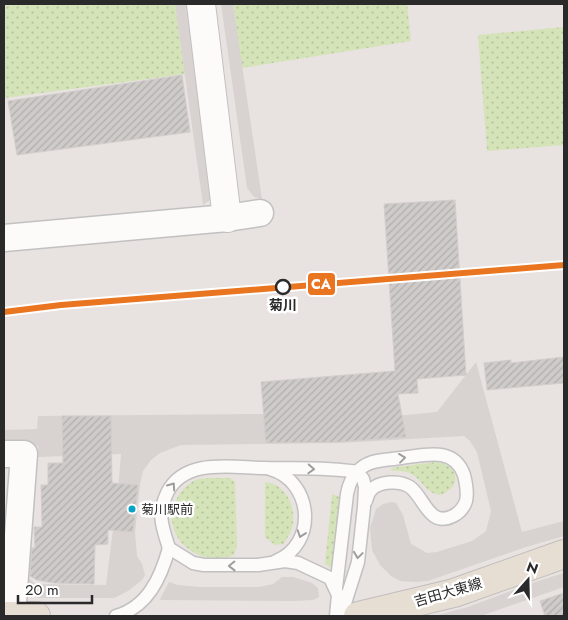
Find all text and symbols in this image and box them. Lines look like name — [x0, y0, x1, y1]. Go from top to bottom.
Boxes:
line badge: CA — [307, 272, 336, 296]
text: CA — [311, 274, 332, 294]
marker: 菊川 — [275, 279, 291, 295]
place label: 菊川 — [269, 295, 297, 315]
one-way arrow — [399, 453, 407, 464]
one-way arrow — [307, 463, 315, 474]
one-way arrow — [167, 483, 175, 492]
place label: 菊川駅前 — [141, 500, 193, 519]
marker: 菊川駅前 — [127, 504, 137, 514]
one-way arrow — [297, 529, 307, 537]
one-way arrow — [353, 551, 364, 559]
north arrow — [503, 555, 553, 605]
text: N — [524, 556, 541, 579]
one-way arrow — [228, 561, 236, 571]
scale bar — [18, 572, 91, 604]
street label: 吉田大東線 — [412, 573, 484, 611]
text: 20 m — [25, 579, 59, 601]

